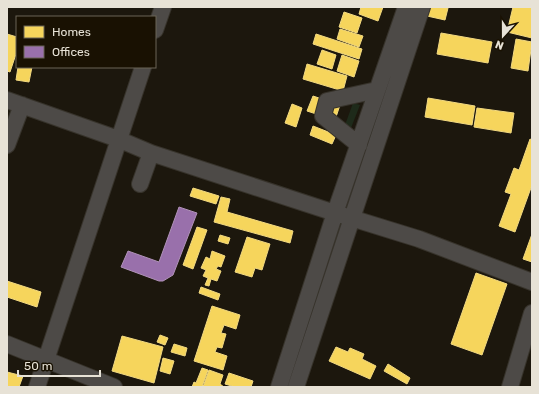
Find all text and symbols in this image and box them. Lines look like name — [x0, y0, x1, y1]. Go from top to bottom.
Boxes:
legend — [16, 16, 156, 68]
north arrow — [483, 16, 523, 56]
text: Homes — [52, 25, 91, 39]
text: N — [493, 37, 506, 52]
text: Offices — [52, 45, 90, 59]
scale bar — [18, 352, 100, 378]
text: 50 m — [24, 359, 52, 373]

